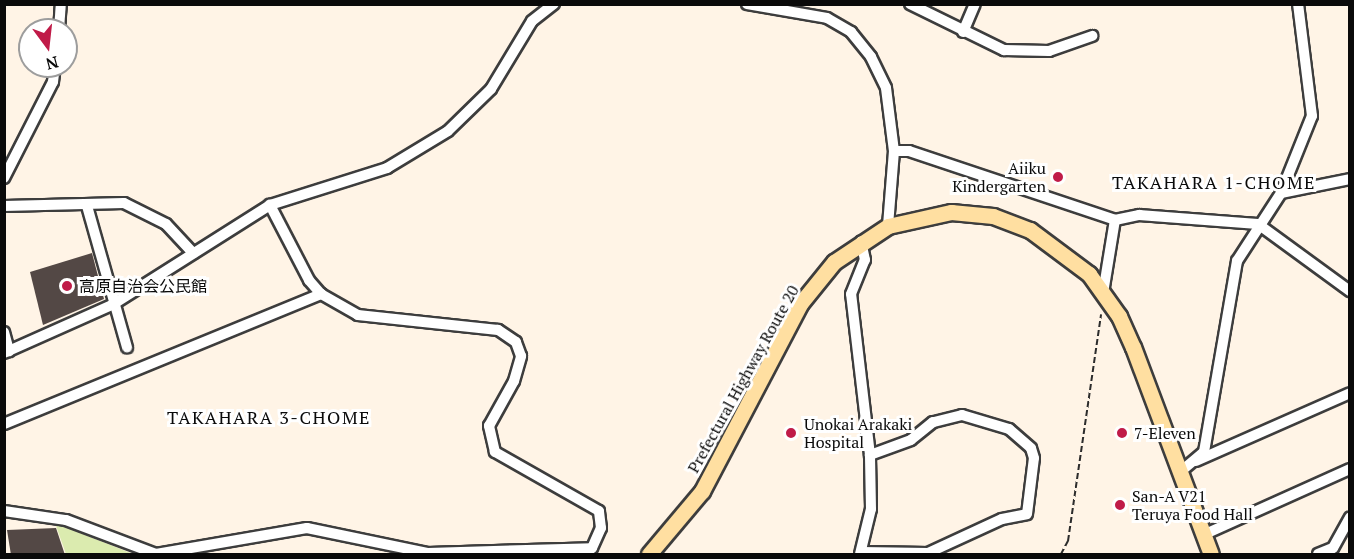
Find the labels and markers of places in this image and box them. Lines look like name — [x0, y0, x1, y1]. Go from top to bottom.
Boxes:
place label: Aiiku Kindergarten — [952, 158, 1046, 196]
marker: Aiiku Kindergarten — [1051, 170, 1065, 184]
place label: 高原自治会公民館 — [79, 276, 207, 296]
marker: 高原自治会公民館 — [60, 279, 74, 293]
place label: Unokai Arakaki Hospital — [804, 414, 913, 452]
place label: 7-Eleven — [1134, 423, 1196, 443]
marker: Unokai Arakaki Hospital — [782, 424, 800, 442]
marker: 7-Eleven — [1115, 426, 1129, 440]
place label: San-A V21 Teruya Food Hall — [1132, 486, 1253, 524]
marker: San-A V21 Teruya Food Hall — [1113, 498, 1127, 512]

